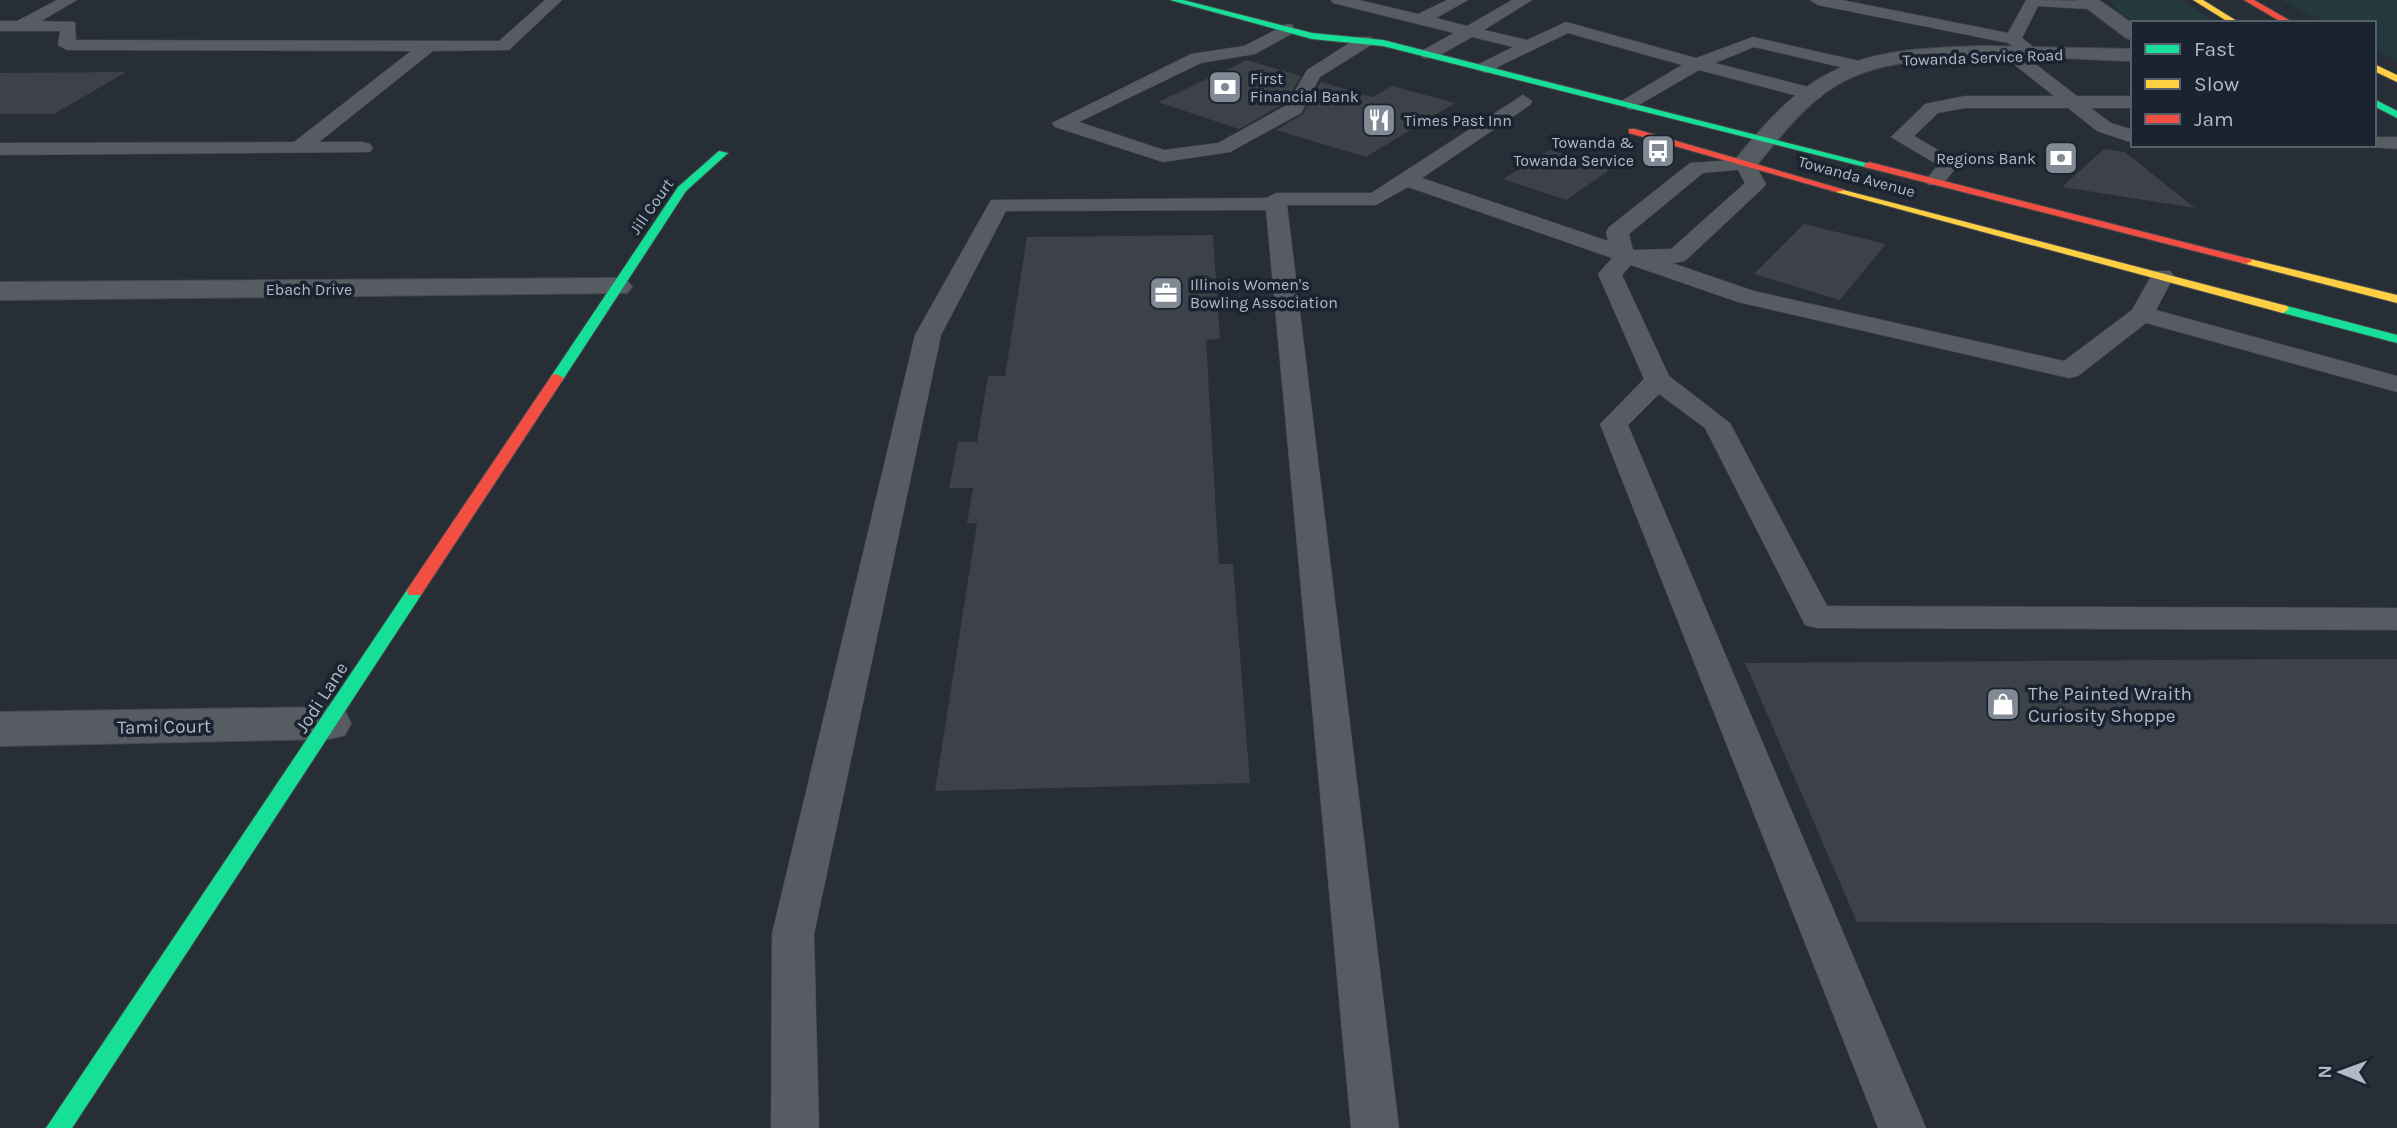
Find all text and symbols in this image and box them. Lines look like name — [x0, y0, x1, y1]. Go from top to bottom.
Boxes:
legend — [2131, 21, 2376, 147]
text: Fast — [2194, 37, 2235, 61]
street label: Towanda Service Road — [1902, 45, 2064, 70]
bank icon: First Financial Bank — [1206, 68, 1244, 106]
place label: First Financial Bank — [1250, 69, 1359, 106]
text: Slow — [2194, 72, 2239, 96]
restaurant icon: Times Past Inn — [1360, 101, 1398, 139]
text: Jam — [2194, 107, 2234, 131]
place label: Times Past Inn — [1404, 111, 1512, 130]
bus stop icon: Towanda & Towanda Service — [1639, 132, 1677, 170]
place label: Towanda & Towanda Service — [1513, 133, 1634, 170]
bank icon: Regions Bank — [2042, 139, 2080, 177]
place label: Regions Bank — [1936, 149, 2036, 168]
street label: Towanda Avenue — [1796, 152, 1917, 201]
street label: Jill Court — [625, 175, 678, 238]
office icon: Illinois Women's Bowling Association — [1147, 274, 1185, 312]
place label: Illinois Women's Bowling Association — [1190, 275, 1338, 312]
street label: Ebach Drive — [266, 280, 352, 299]
street label: Jodi Lane — [291, 658, 353, 737]
place label: The Painted Wraith Curiosity Shoppe — [2028, 683, 2192, 727]
shop icon: The Painted Wraith Curiosity Shoppe — [1984, 685, 2022, 723]
street label: Tami Court — [117, 715, 211, 739]
north arrow — [2306, 1037, 2376, 1107]
text: N — [2314, 1065, 2336, 1079]

